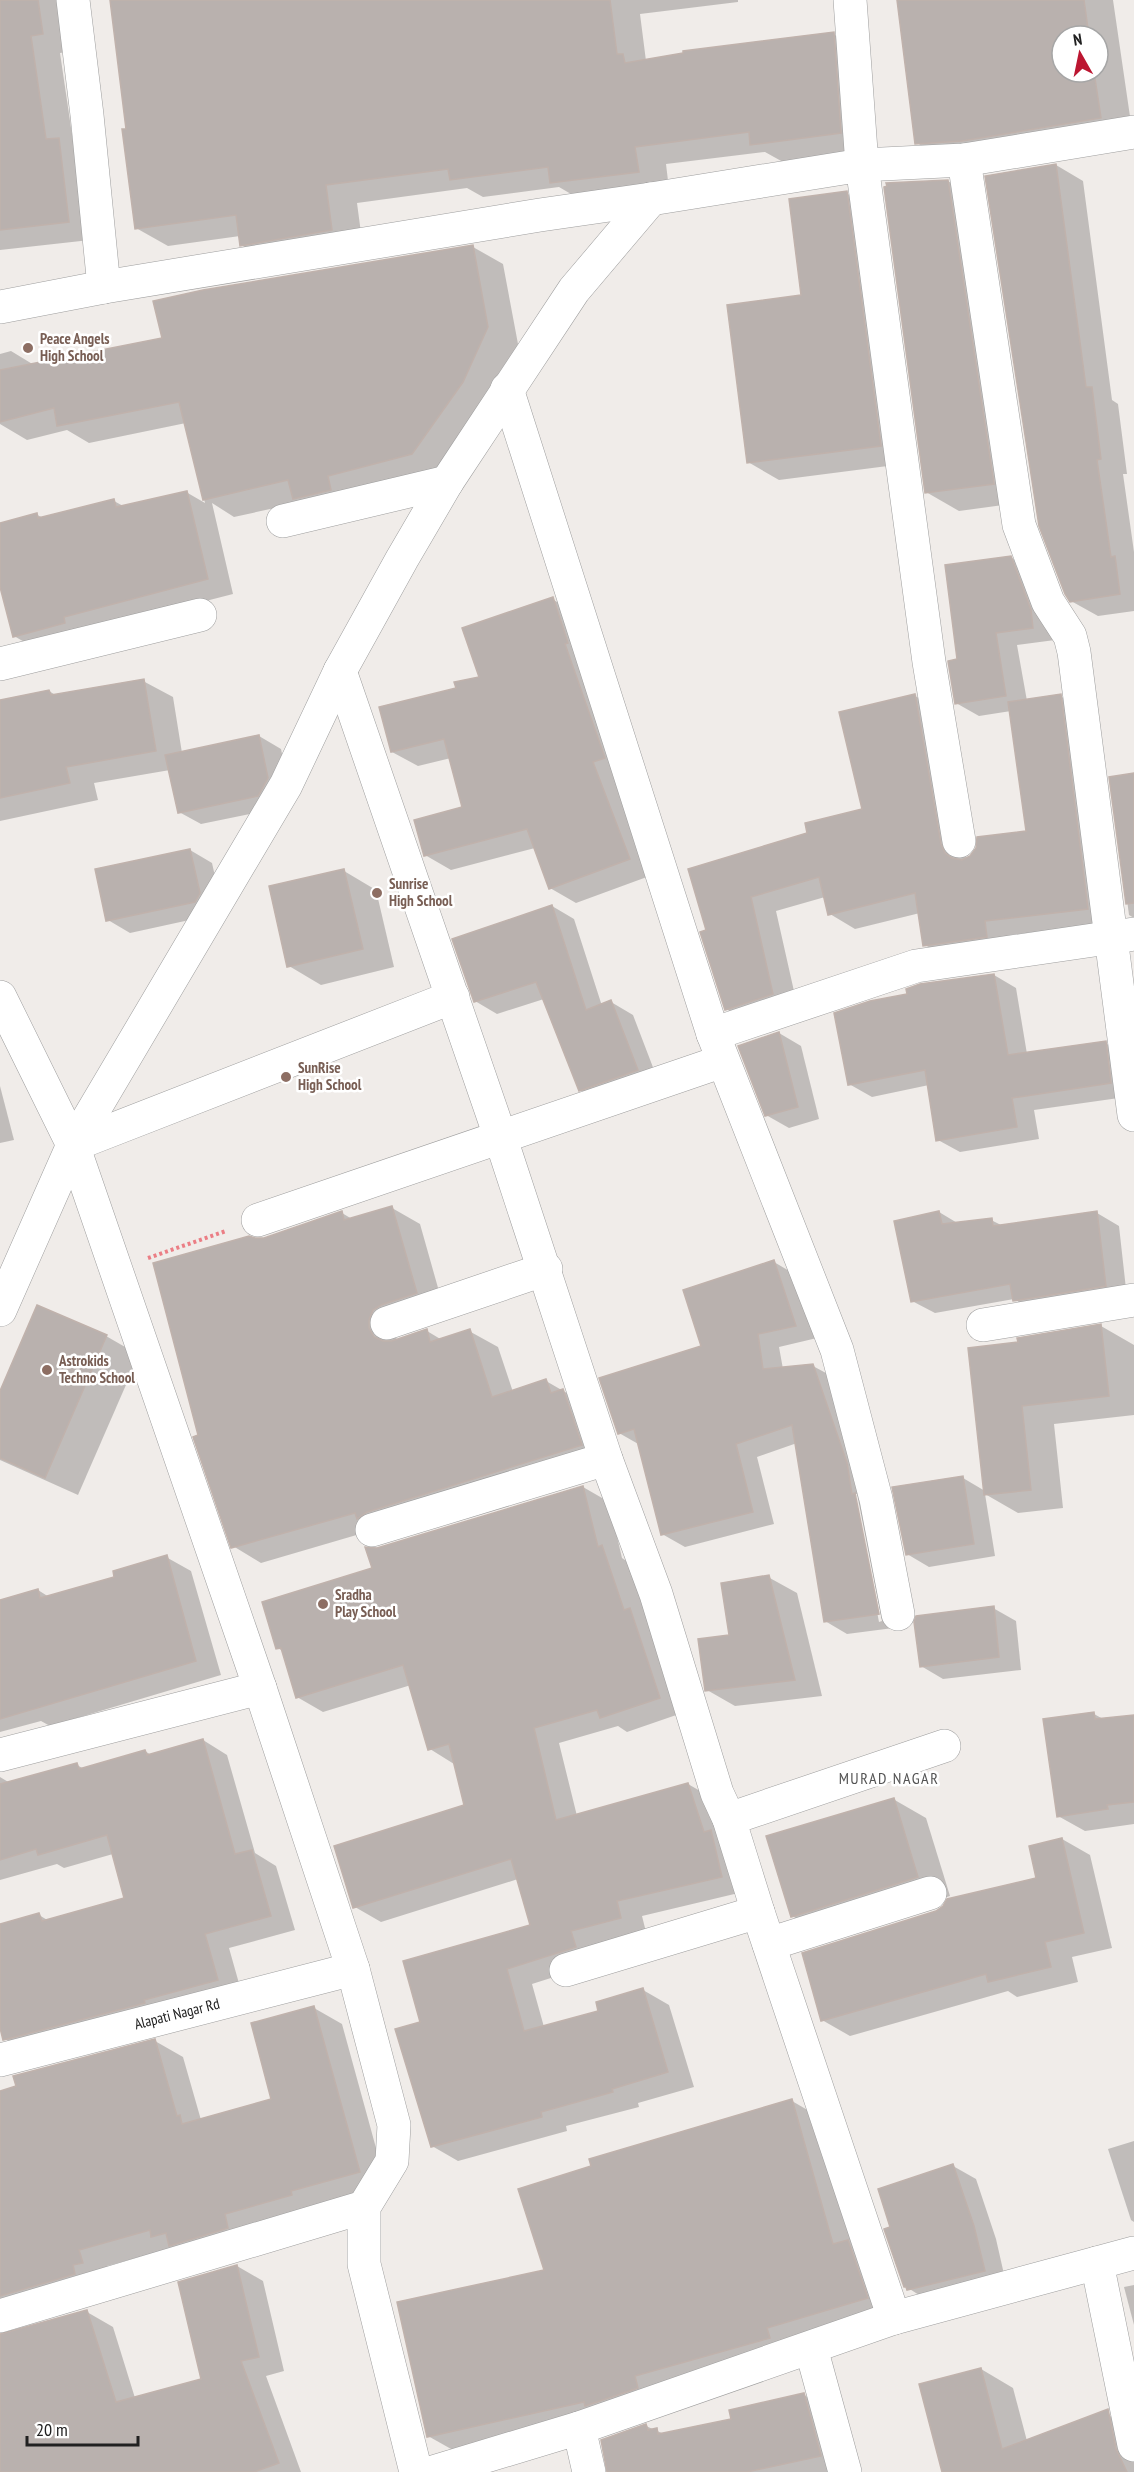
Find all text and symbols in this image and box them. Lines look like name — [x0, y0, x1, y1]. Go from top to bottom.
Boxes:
north arrow — [1050, 24, 1110, 84]
text: N — [1072, 29, 1083, 50]
place label: Peace Angels High School — [40, 329, 110, 365]
marker: Peace Angels High School — [21, 341, 35, 355]
place label: Sunrise High School — [389, 874, 453, 910]
marker: Sunrise High School — [370, 886, 384, 900]
place label: SunRise High School — [298, 1058, 362, 1094]
marker: SunRise High School — [279, 1070, 293, 1084]
place label: Astrokids Techno School — [58, 1351, 135, 1387]
marker: Astrokids Techno School — [40, 1363, 54, 1377]
place label: Sradha Play School — [335, 1585, 397, 1621]
marker: Sradha Play School — [316, 1597, 330, 1611]
district label: MURAD NAGAR — [839, 1768, 939, 1788]
street label: Alapati Nagar Rd — [132, 1994, 221, 2033]
scale bar — [27, 2409, 138, 2447]
text: 20 m — [36, 2418, 68, 2441]

